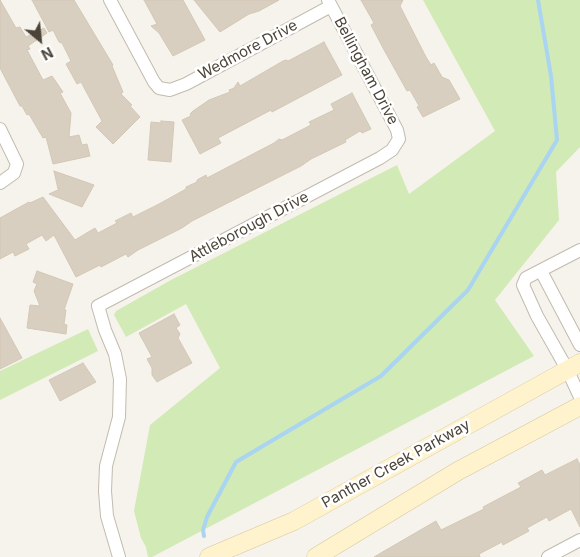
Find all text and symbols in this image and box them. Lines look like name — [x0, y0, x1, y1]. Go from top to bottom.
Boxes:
street label: Bellingham Drive — [330, 14, 402, 128]
north arrow — [15, 15, 65, 65]
street label: Wedmore Drive — [195, 16, 301, 84]
text: N — [39, 44, 56, 64]
street label: Attleborough Drive — [186, 188, 312, 266]
street label: Panther Creek Parkway — [319, 416, 473, 512]

